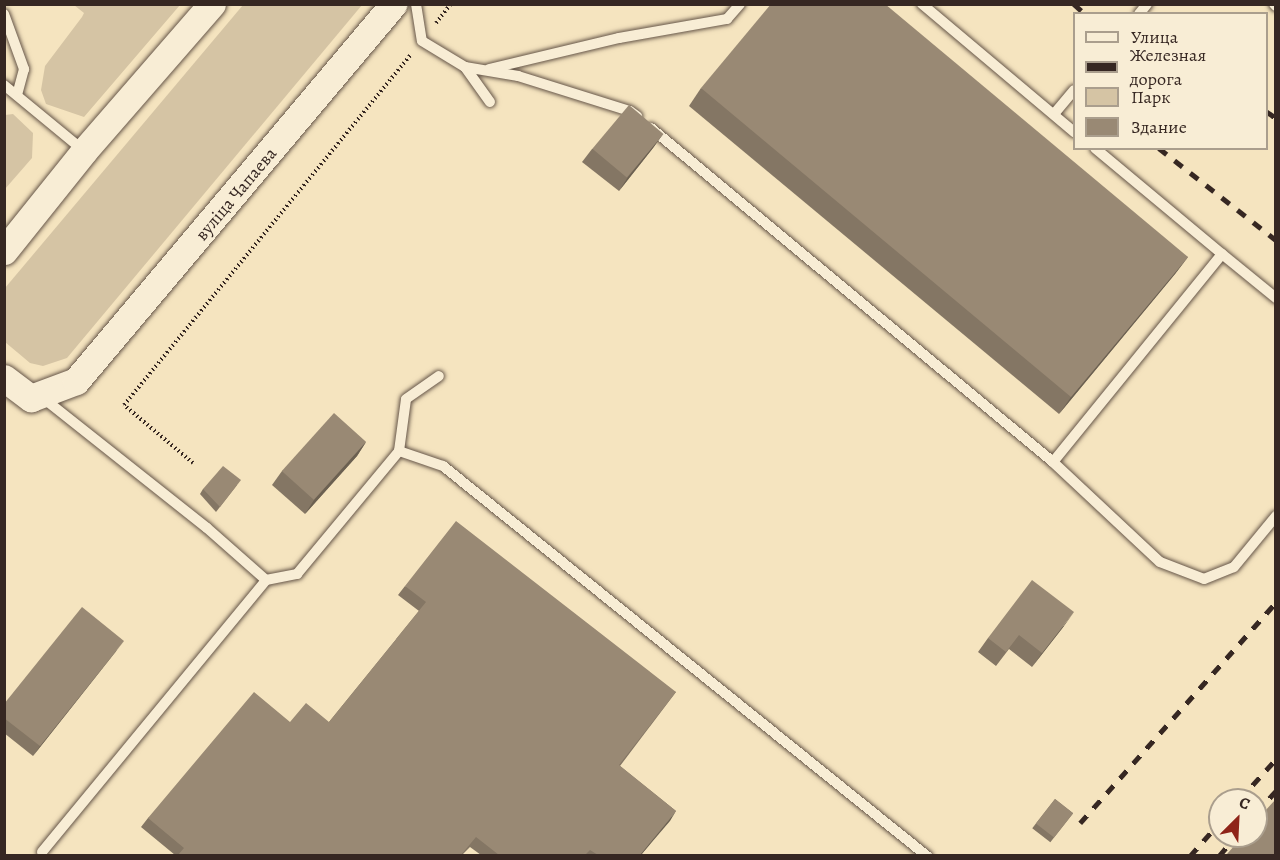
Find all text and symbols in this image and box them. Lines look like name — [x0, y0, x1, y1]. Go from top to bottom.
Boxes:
legend — [1073, 12, 1268, 150]
text: Улица — [1131, 25, 1178, 49]
text: Железная дорога — [1130, 43, 1206, 91]
text: Парк — [1131, 85, 1171, 109]
text: Здание — [1131, 115, 1187, 139]
street label: вуліца Чапаева — [191, 143, 281, 245]
north arrow — [1208, 788, 1268, 848]
text: С — [1236, 791, 1253, 815]

